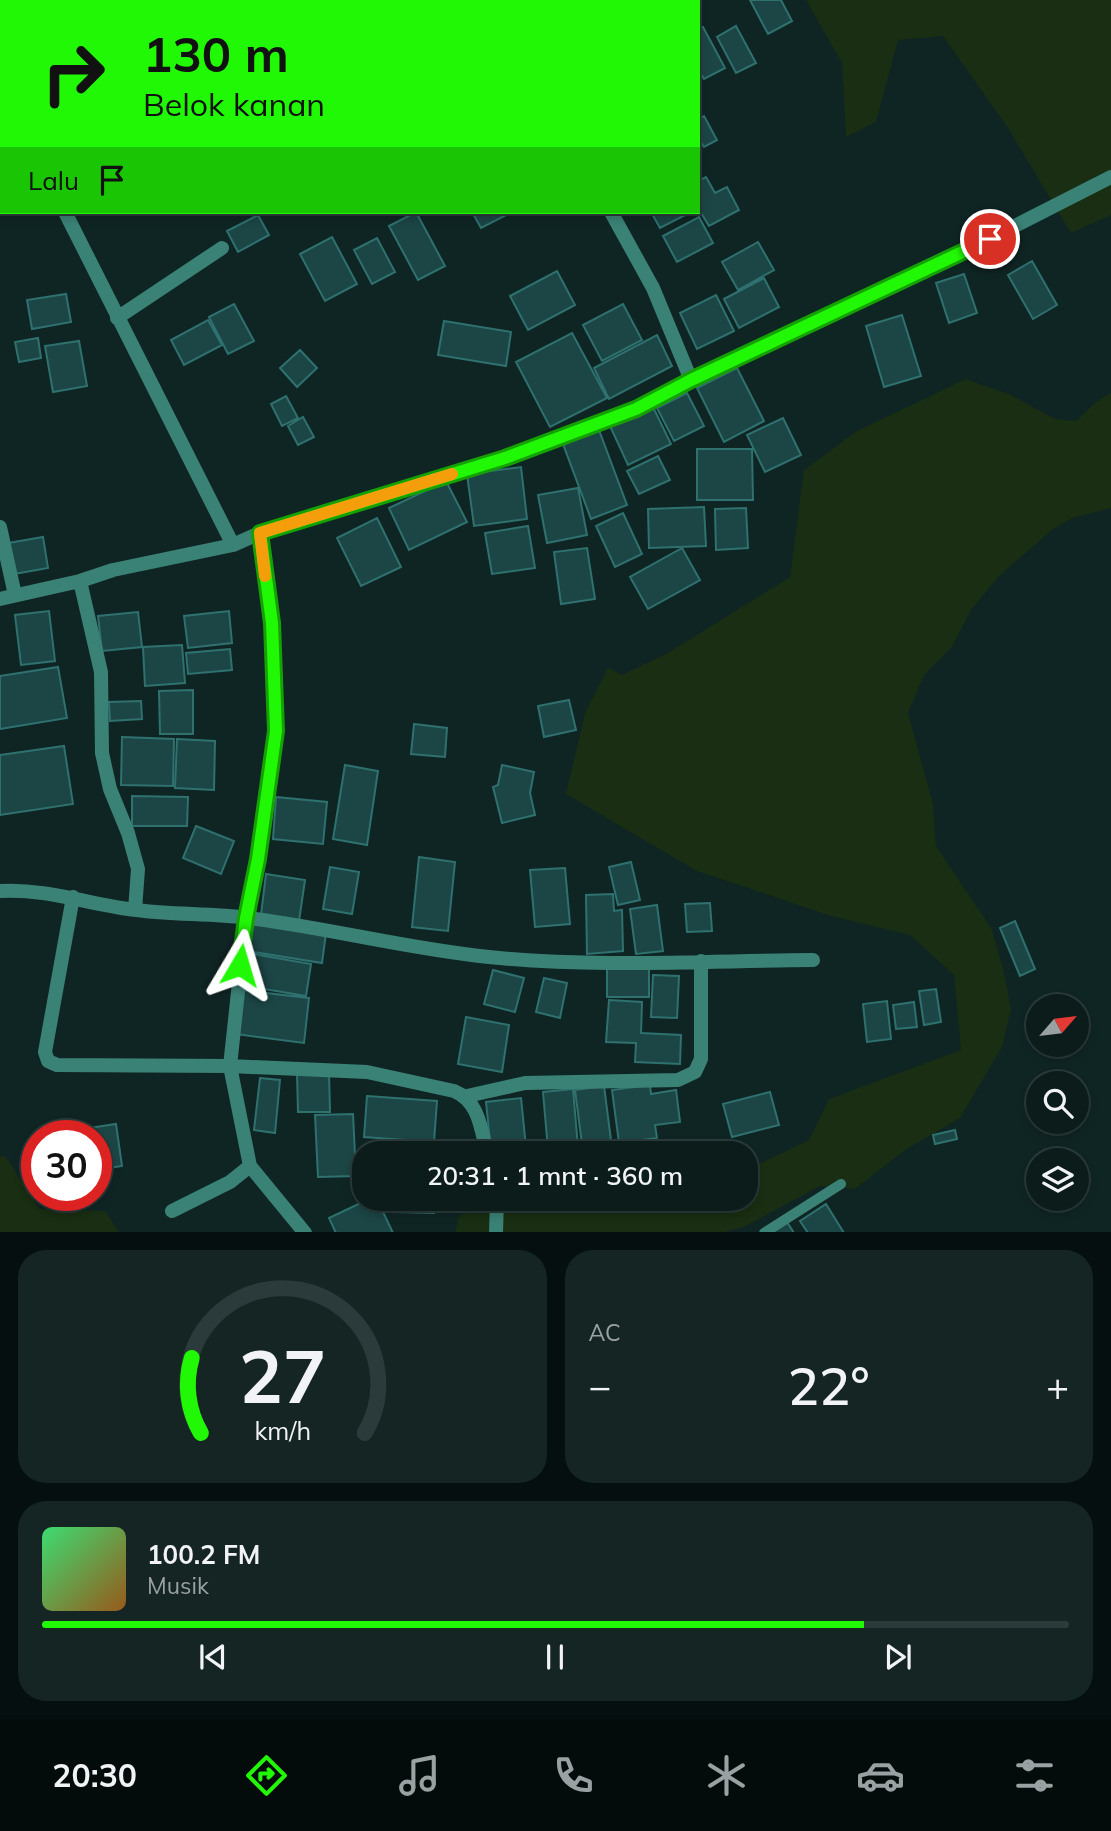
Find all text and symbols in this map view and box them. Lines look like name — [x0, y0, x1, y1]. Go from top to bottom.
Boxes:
text: 130 m — [143, 23, 289, 84]
icon: right — [28, 28, 119, 119]
text: Belok kanan — [143, 84, 325, 124]
icon: arrive — [93, 161, 131, 199]
text: Lalu — [28, 164, 79, 197]
pin — [960, 209, 1020, 269]
icon: arrive — [971, 220, 1009, 258]
position arrow — [203, 928, 277, 1002]
north arrow — [1026, 994, 1088, 1057]
map controls — [1026, 994, 1089, 1211]
button: search — [1026, 1071, 1089, 1134]
speed limit sign: 30 — [21, 1120, 112, 1211]
button: layers — [1026, 1148, 1089, 1211]
text: 20:31 · 1 mnt · 360 m — [427, 1159, 683, 1192]
text: AC — [589, 1318, 621, 1347]
text: 27 — [239, 1330, 326, 1421]
text: 22° — [788, 1353, 870, 1418]
text: − — [589, 1362, 611, 1410]
text: + — [1046, 1362, 1069, 1410]
text: km/h — [254, 1414, 311, 1445]
text: 100.2 FM — [147, 1538, 260, 1571]
text: Musik — [147, 1571, 209, 1600]
icon: previous — [194, 1638, 232, 1676]
icon: pause — [536, 1638, 574, 1676]
icon: next — [879, 1638, 917, 1676]
icon: directions — [242, 1751, 291, 1800]
icon: music — [395, 1751, 444, 1800]
icon: phone — [549, 1751, 598, 1800]
icon: climate — [702, 1751, 751, 1800]
icon: car — [856, 1751, 905, 1800]
icon: filters — [1010, 1751, 1059, 1800]
text: 20:30 — [52, 1755, 137, 1795]

